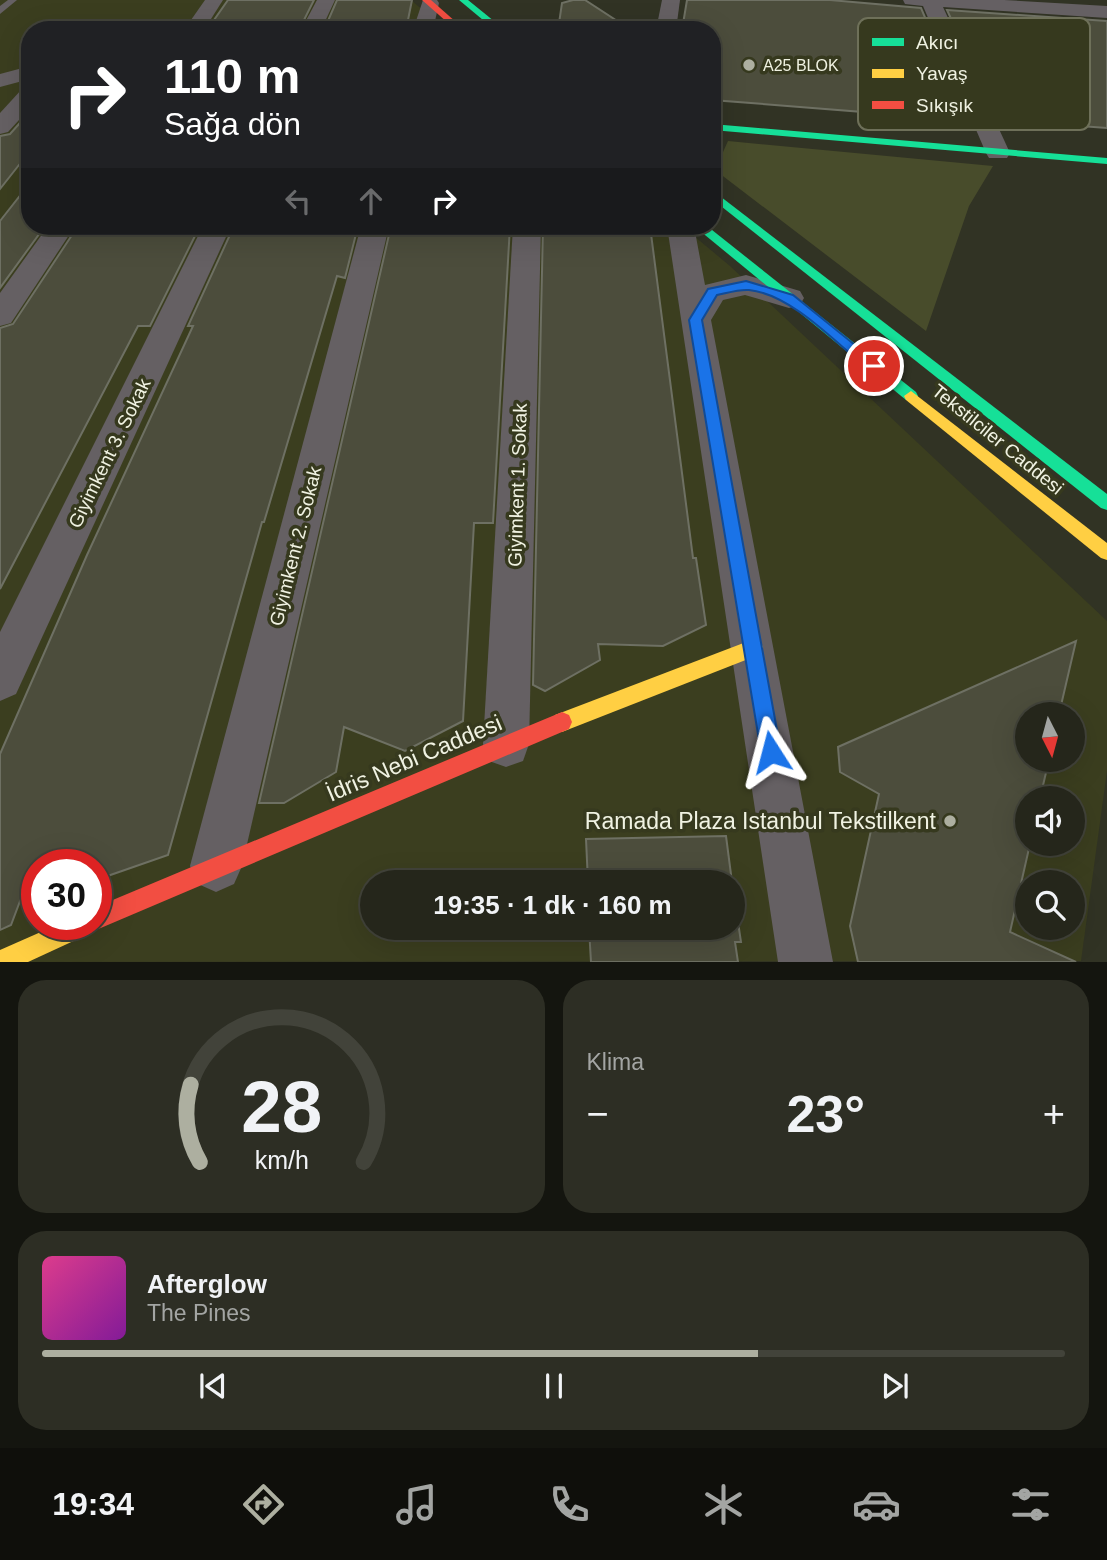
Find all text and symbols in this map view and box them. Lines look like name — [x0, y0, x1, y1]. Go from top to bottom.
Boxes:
legend — [858, 18, 1090, 130]
text: Akıcı — [916, 32, 958, 53]
icon: right — [49, 49, 140, 140]
text: 110 m — [164, 49, 300, 103]
marker: A25 BLOK — [741, 57, 757, 73]
place label: A25 BLOK — [763, 57, 839, 74]
text: Yavaş — [916, 63, 967, 84]
text: Sıkışık — [916, 95, 974, 116]
text: Sağa dön — [164, 106, 301, 142]
icon: left — [279, 182, 317, 220]
icon: ahead — [352, 182, 390, 220]
icon: right — [425, 182, 463, 220]
pin — [844, 336, 904, 396]
icon: arrive — [855, 347, 893, 385]
street label: Giyimkent 3. Sokak — [64, 375, 155, 531]
street label: Tekstilciler Caddesi — [928, 380, 1067, 499]
street label: Giyimkent 1. Sokak — [504, 402, 531, 567]
street label: Giyimkent 2. Sokak — [265, 464, 326, 628]
north arrow — [1015, 702, 1085, 772]
map controls — [1015, 702, 1085, 940]
street label: İdris Nebi Caddesi — [322, 709, 506, 807]
position arrow — [734, 715, 808, 789]
button: sound — [1015, 786, 1085, 856]
place label: Ramada Plaza Istanbul Tekstilkent — [585, 808, 937, 834]
marker: Ramada Plaza Istanbul Tekstilkent — [942, 813, 958, 829]
speed limit sign: 30 — [21, 849, 112, 940]
button: search — [1015, 870, 1085, 940]
text: 19:35 · 1 dk · 160 m — [433, 890, 672, 920]
text: Klima — [587, 1049, 644, 1075]
text: 28 — [241, 1067, 322, 1148]
text: 23° — [786, 1085, 865, 1143]
text: − — [587, 1093, 609, 1135]
text: + — [1043, 1093, 1065, 1135]
text: km/h — [254, 1146, 308, 1174]
text: Afterglow — [147, 1269, 267, 1299]
text: The Pines — [147, 1300, 251, 1326]
icon: previous — [194, 1367, 232, 1405]
icon: pause — [535, 1367, 573, 1405]
icon: next — [876, 1367, 914, 1405]
icon: directions — [239, 1480, 288, 1529]
icon: music — [392, 1480, 441, 1529]
icon: phone — [545, 1480, 594, 1529]
icon: climate — [699, 1480, 748, 1529]
icon: car — [852, 1480, 901, 1529]
icon: filters — [1006, 1480, 1055, 1529]
text: 19:34 — [52, 1486, 134, 1522]

